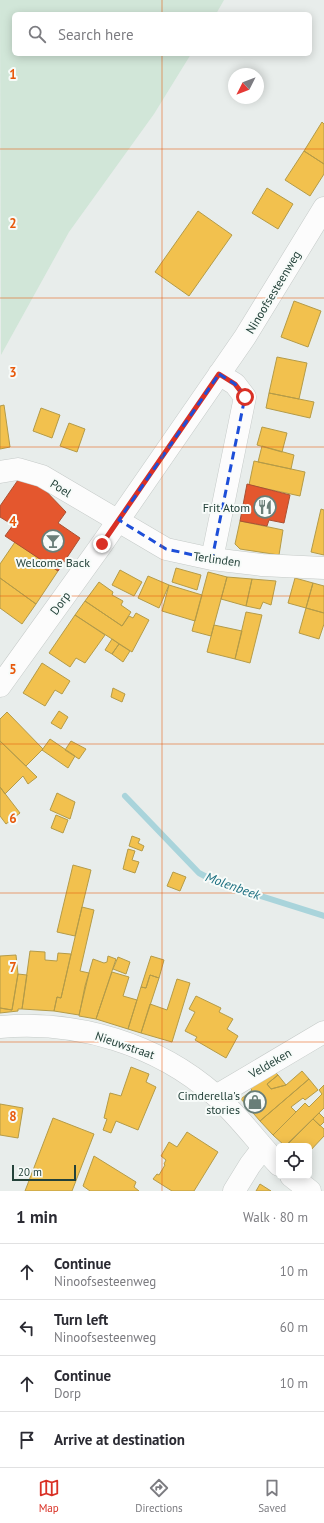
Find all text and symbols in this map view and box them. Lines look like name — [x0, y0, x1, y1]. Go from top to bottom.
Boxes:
search box — [12, 12, 312, 56]
icon: search — [26, 23, 48, 45]
text: Search here — [58, 25, 134, 44]
text: 1 — [9, 66, 17, 83]
north arrow — [228, 68, 264, 104]
text: 2 — [9, 215, 17, 232]
street label: Ninoofsesteenweg — [242, 248, 304, 336]
text: 3 — [9, 364, 17, 381]
route start — [236, 388, 254, 406]
street label: Poel — [48, 476, 75, 501]
restaurant icon: Frit Atom — [252, 494, 278, 520]
place label: Frit Atom — [203, 500, 250, 515]
text: 4 — [9, 513, 17, 530]
bar icon: Welcome Back — [40, 528, 66, 554]
route end — [93, 535, 111, 553]
street label: Terlinden — [192, 548, 242, 570]
place label: Welcome Back — [16, 555, 90, 570]
street label: Dorp — [47, 589, 73, 617]
text: 5 — [9, 661, 17, 678]
text: 6 — [9, 810, 17, 827]
water label: Molenbeek — [203, 868, 264, 904]
text: 7 — [9, 959, 17, 976]
street label: Nieuwstraat — [93, 1028, 157, 1062]
street label: Veldeken — [245, 1045, 294, 1082]
place label: Cimderella's stories — [178, 1088, 240, 1117]
shop icon: Cimderella's stories — [242, 1089, 268, 1115]
text: 8 — [9, 1108, 17, 1125]
map controls — [276, 1143, 312, 1179]
button: locate — [276, 1143, 312, 1179]
scale bar — [12, 1163, 76, 1182]
text: 20 m — [18, 1165, 42, 1179]
text: 1 min — [16, 1206, 57, 1228]
text: Walk · 80 m — [243, 1209, 308, 1226]
text: Continue — [54, 1254, 111, 1273]
icon: ahead — [16, 1261, 38, 1283]
text: 10 m — [280, 1263, 308, 1280]
text: Ninoofsesteenweg — [54, 1273, 156, 1290]
text: Turn left — [54, 1310, 108, 1329]
icon: left — [16, 1317, 38, 1339]
text: 60 m — [280, 1319, 308, 1336]
text: Ninoofsesteenweg — [54, 1329, 156, 1346]
text: Continue — [54, 1366, 111, 1385]
icon: ahead — [16, 1373, 38, 1395]
text: 10 m — [280, 1375, 308, 1392]
text: Dorp — [54, 1385, 81, 1402]
icon: arrive — [16, 1429, 38, 1451]
text: Arrive at destination — [54, 1430, 185, 1449]
tab: Map — [38, 1477, 60, 1515]
tab: Directions — [135, 1477, 183, 1515]
tab: Saved — [258, 1477, 286, 1515]

